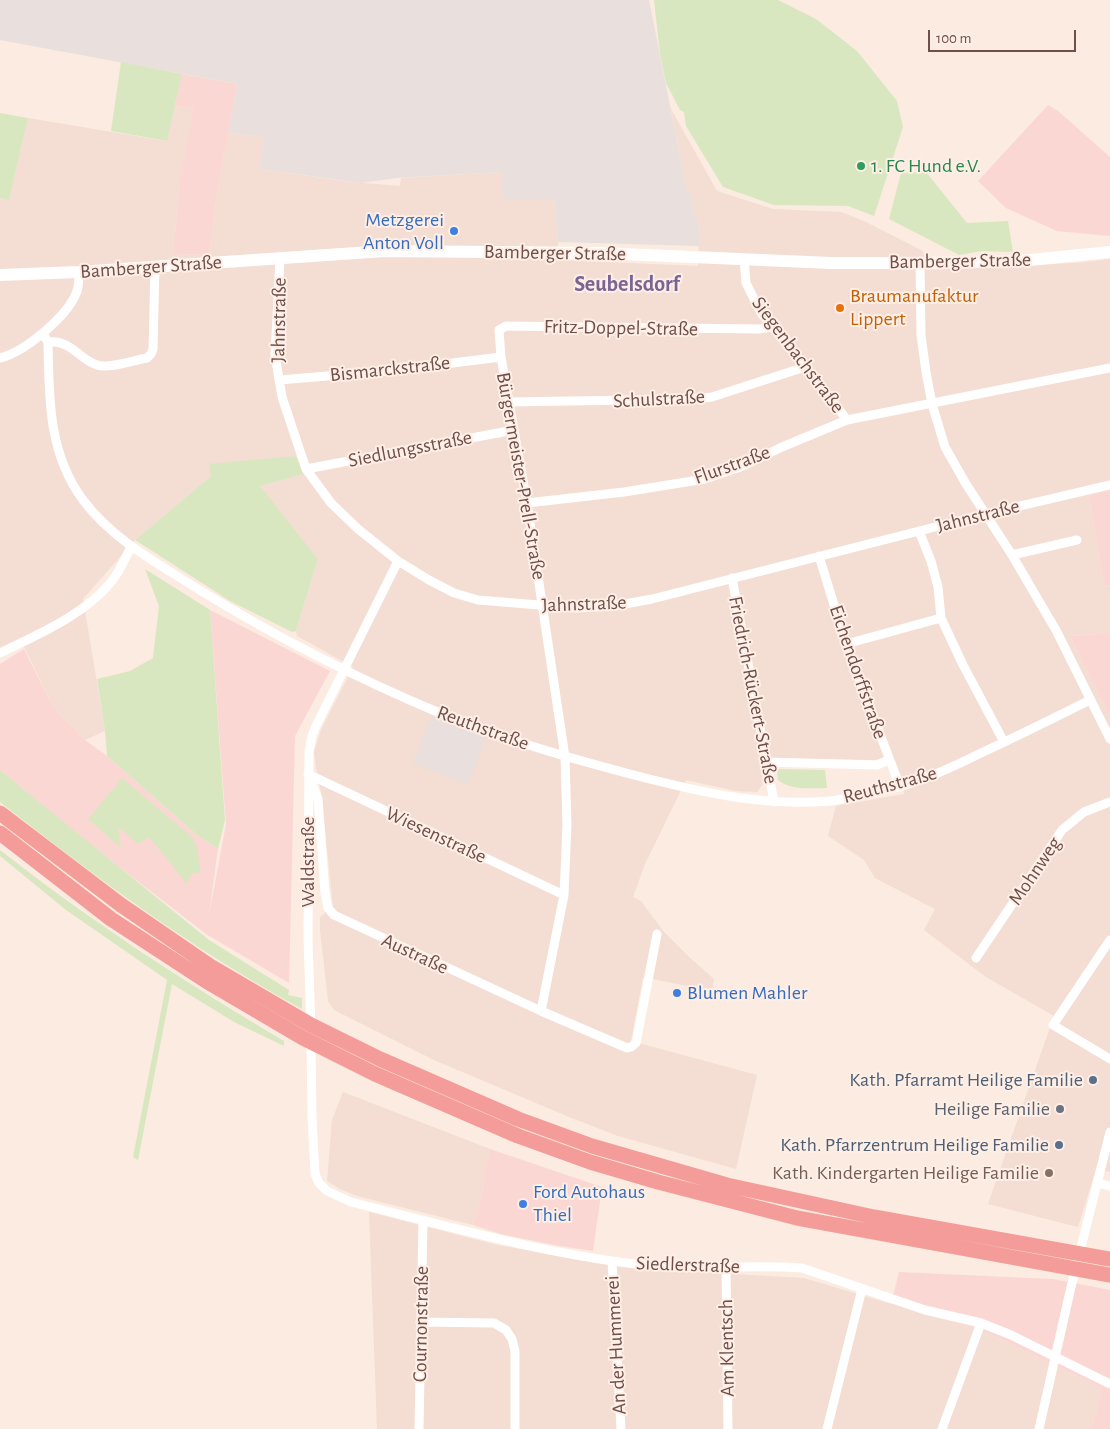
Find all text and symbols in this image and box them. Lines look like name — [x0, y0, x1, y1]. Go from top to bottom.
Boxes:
scale bar — [930, 20, 1078, 52]
text: 100 m — [936, 31, 971, 46]
place label: 1. FC Hund e.V. — [871, 154, 981, 178]
marker: 1. FC Hund e.V. — [855, 160, 867, 172]
place label: Metzgerei Anton Voll — [363, 208, 444, 255]
marker: Metzgerei Anton Voll — [448, 225, 460, 237]
street label: Bamberger Straße — [484, 240, 626, 266]
street label: Bamberger Straße — [889, 248, 1031, 274]
street label: Bamberger Straße — [79, 250, 223, 284]
district label: Seubelsdorf — [574, 271, 680, 297]
street label: Jahnstraße — [266, 277, 292, 363]
place label: Braumanufaktur Lippert — [850, 284, 978, 331]
street label: Siegenbachstraße — [746, 292, 850, 418]
marker: Braumanufaktur Lippert — [834, 302, 846, 314]
street label: Fritz-Doppel-Straße — [544, 315, 698, 341]
street label: Bismarckstraße — [329, 351, 451, 387]
street label: Bürgermeister-Prell-Straße — [491, 370, 551, 582]
street label: Schulstraße — [613, 385, 705, 413]
street label: Siedlungsstraße — [346, 425, 474, 473]
street label: Flurstraße — [690, 440, 774, 490]
street label: Jahnstraße — [934, 494, 1022, 538]
street label: Jahnstraße — [541, 591, 627, 617]
street label: Friedrich-Rückert-Straße — [723, 594, 783, 786]
street label: Eichendorffstraße — [824, 602, 892, 742]
street label: Reuthstraße — [434, 700, 532, 756]
street label: Reuthstraße — [840, 761, 940, 809]
street label: Wiesenstraße — [382, 801, 490, 869]
street label: Waldstraße — [296, 817, 320, 907]
street label: Mohnweg — [1003, 832, 1067, 910]
street label: Austraße — [378, 928, 452, 980]
place label: Blumen Mahler — [687, 981, 807, 1005]
marker: Blumen Mahler — [671, 987, 683, 999]
place label: Kath. Pfarramt Heilige Familie — [849, 1068, 1083, 1092]
marker: Kath. Pfarramt Heilige Familie — [1087, 1074, 1099, 1086]
place label: Heilige Familie — [934, 1097, 1050, 1121]
marker: Heilige Familie — [1054, 1103, 1066, 1115]
place label: Kath. Pfarrzentrum Heilige Familie — [780, 1133, 1049, 1157]
marker: Kath. Pfarrzentrum Heilige Familie — [1053, 1139, 1065, 1151]
place label: Kath. Kindergarten Heilige Familie — [772, 1161, 1039, 1185]
marker: Kath. Kindergarten Heilige Familie — [1043, 1167, 1055, 1179]
place label: Ford Autohaus Thiel — [533, 1180, 645, 1227]
marker: Ford Autohaus Thiel — [517, 1198, 529, 1210]
street label: Siedlerstraße — [636, 1251, 740, 1279]
street label: Cournonstraße — [408, 1266, 434, 1382]
street label: An der Hummerei — [600, 1275, 632, 1415]
street label: Am Klentsch — [714, 1299, 740, 1397]

